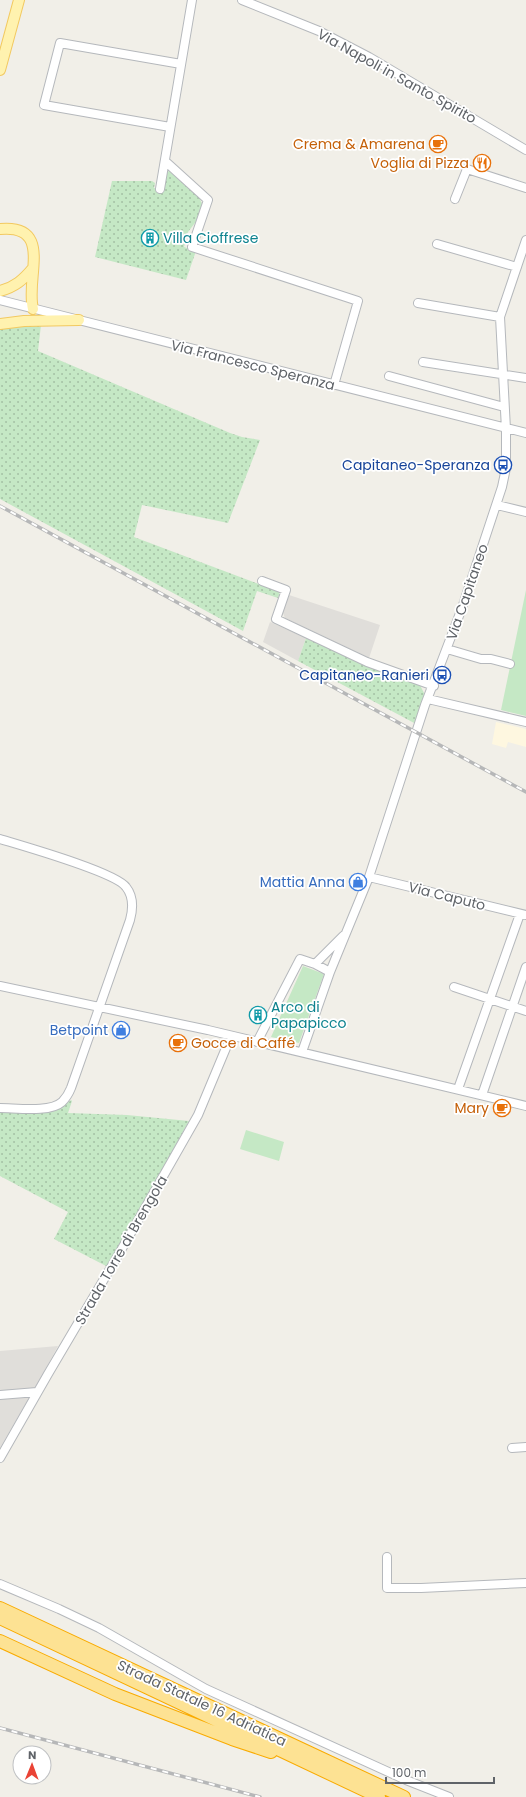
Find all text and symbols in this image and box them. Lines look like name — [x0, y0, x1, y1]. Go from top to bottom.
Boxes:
street label: Via Napoli in Santo Spirito — [314, 24, 480, 128]
place label: Crema & Amarena — [293, 134, 425, 154]
cafe icon: Crema & Amarena — [428, 134, 448, 154]
place label: Voglia di Pizza — [371, 153, 469, 173]
restaurant icon: Voglia di Pizza — [472, 153, 492, 173]
building icon: Villa Cioffrese — [140, 228, 160, 248]
place label: Villa Cioffrese — [163, 228, 259, 248]
street label: Via Francesco Speranza — [169, 335, 337, 395]
place label: Capitaneo-Speranza — [342, 455, 490, 475]
bus stop icon: Capitaneo-Speranza — [493, 455, 513, 475]
street label: Via Capitaneo — [441, 541, 493, 643]
place label: Capitaneo-Ranieri — [299, 665, 429, 685]
bus stop icon: Capitaneo-Ranieri — [432, 665, 452, 685]
place label: Mattia Anna — [260, 872, 345, 892]
shop icon: Mattia Anna — [348, 872, 368, 892]
street label: Via Caputo — [406, 877, 488, 915]
place label: Arco di Papapicco — [271, 997, 346, 1033]
building icon: Arco di Papapicco — [248, 1005, 268, 1025]
place label: Betpoint — [50, 1020, 108, 1040]
shop icon: Betpoint — [111, 1020, 131, 1040]
cafe icon: Gocce di Caffé — [168, 1033, 188, 1053]
place label: Gocce di Caffé — [191, 1033, 295, 1053]
place label: Mary — [454, 1098, 489, 1118]
cafe icon: Mary — [492, 1098, 512, 1118]
street label: Strada Torre di Brengola — [70, 1172, 172, 1328]
street label: Strada Statale 16 Adriatica — [114, 1655, 290, 1751]
north arrow — [12, 1745, 52, 1785]
text: N — [28, 1747, 36, 1763]
scale bar — [386, 1759, 494, 1785]
text: 100 m — [392, 1764, 426, 1781]

